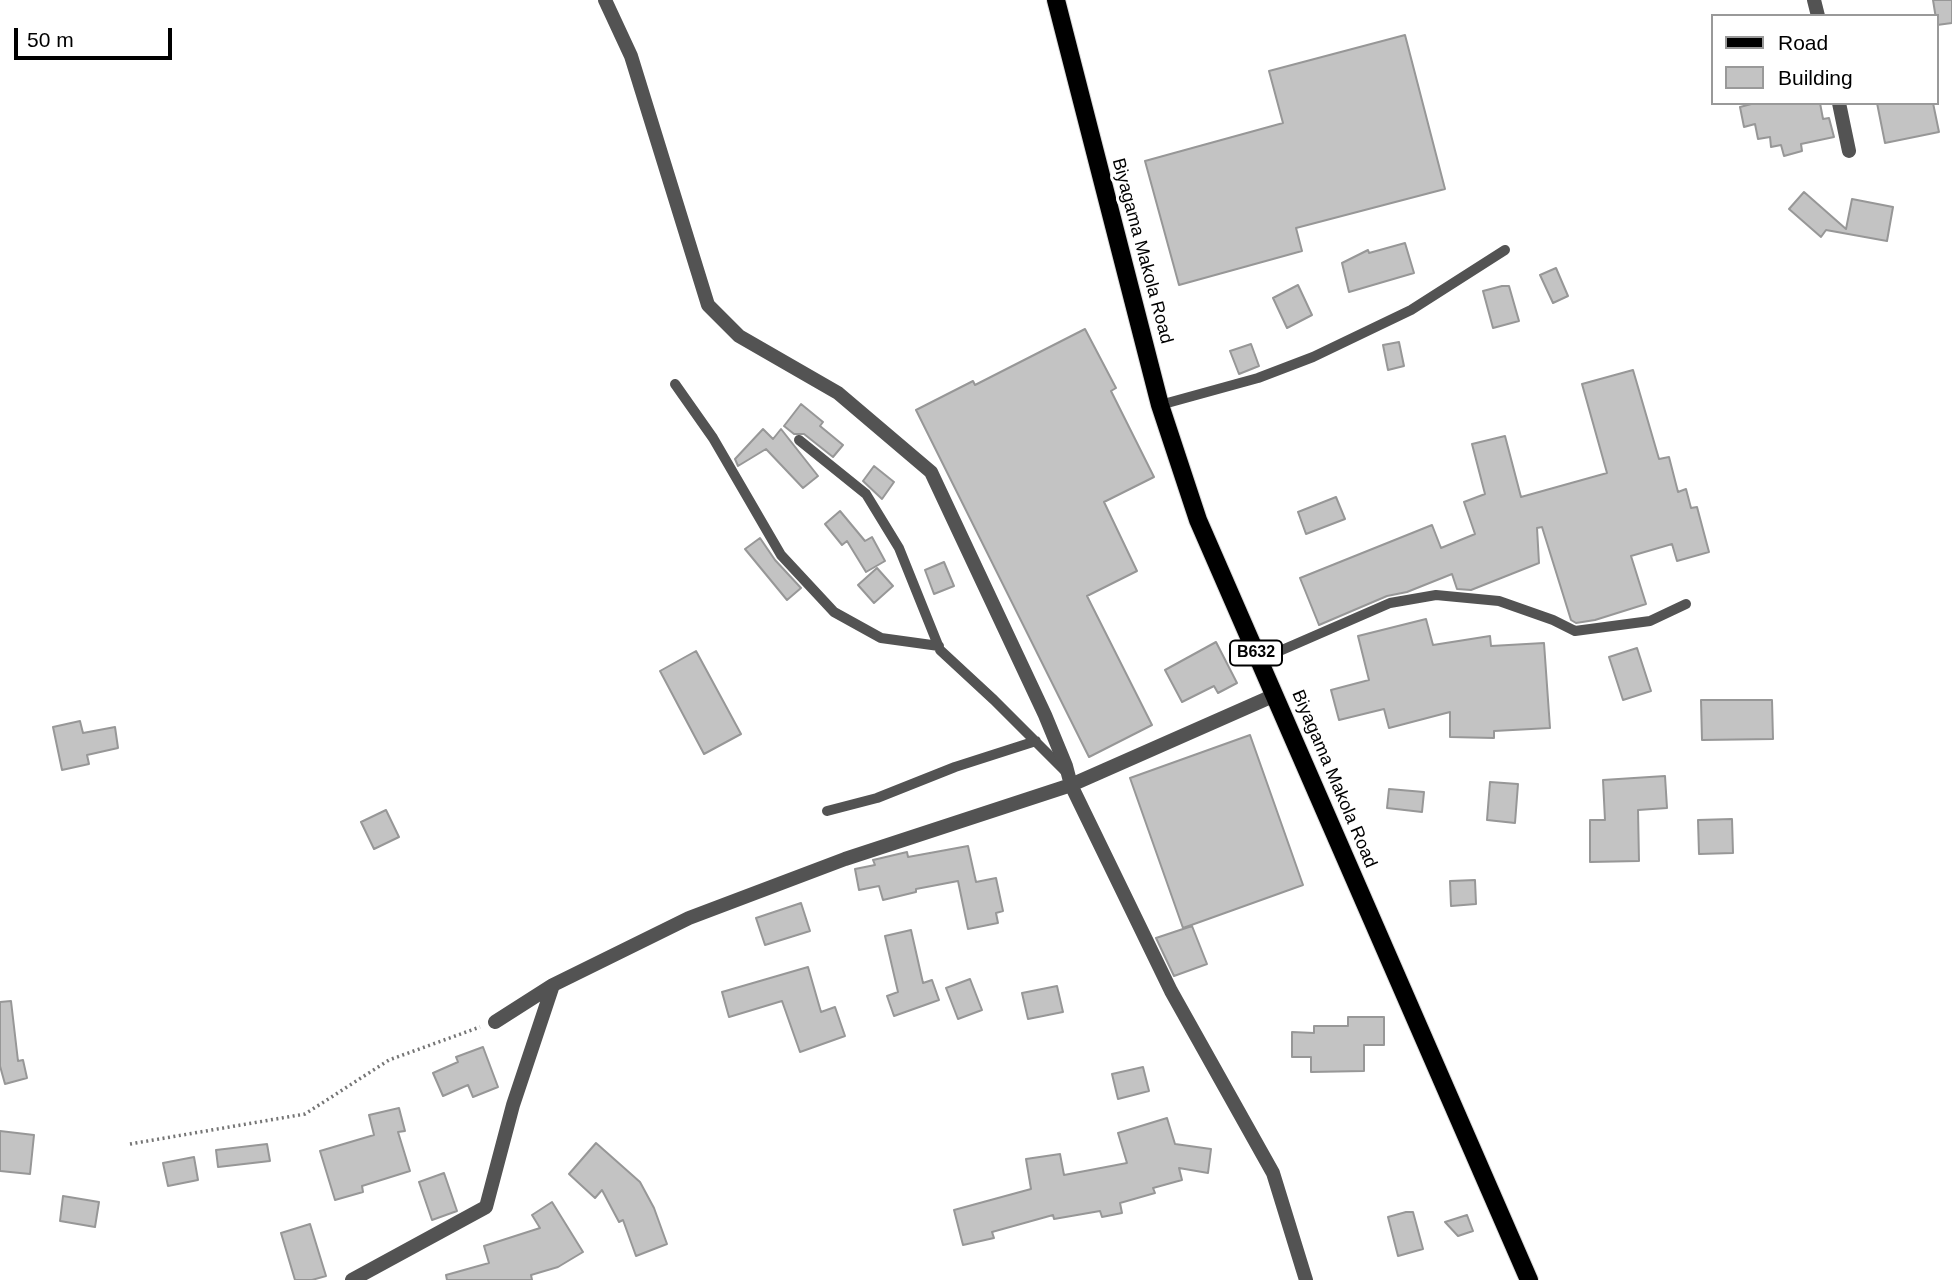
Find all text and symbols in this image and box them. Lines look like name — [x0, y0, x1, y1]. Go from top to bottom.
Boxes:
scale bar — [18, 14, 175, 58]
legend — [1710, 14, 1938, 105]
text: 50 m — [27, 28, 74, 51]
text: Road — [1778, 31, 1828, 54]
text: Building — [1778, 66, 1853, 89]
street label: Biyagama Makola Road — [1107, 156, 1177, 346]
road number: B632 — [1230, 640, 1282, 666]
street label: Biyagama Makola Road — [1287, 687, 1381, 871]

